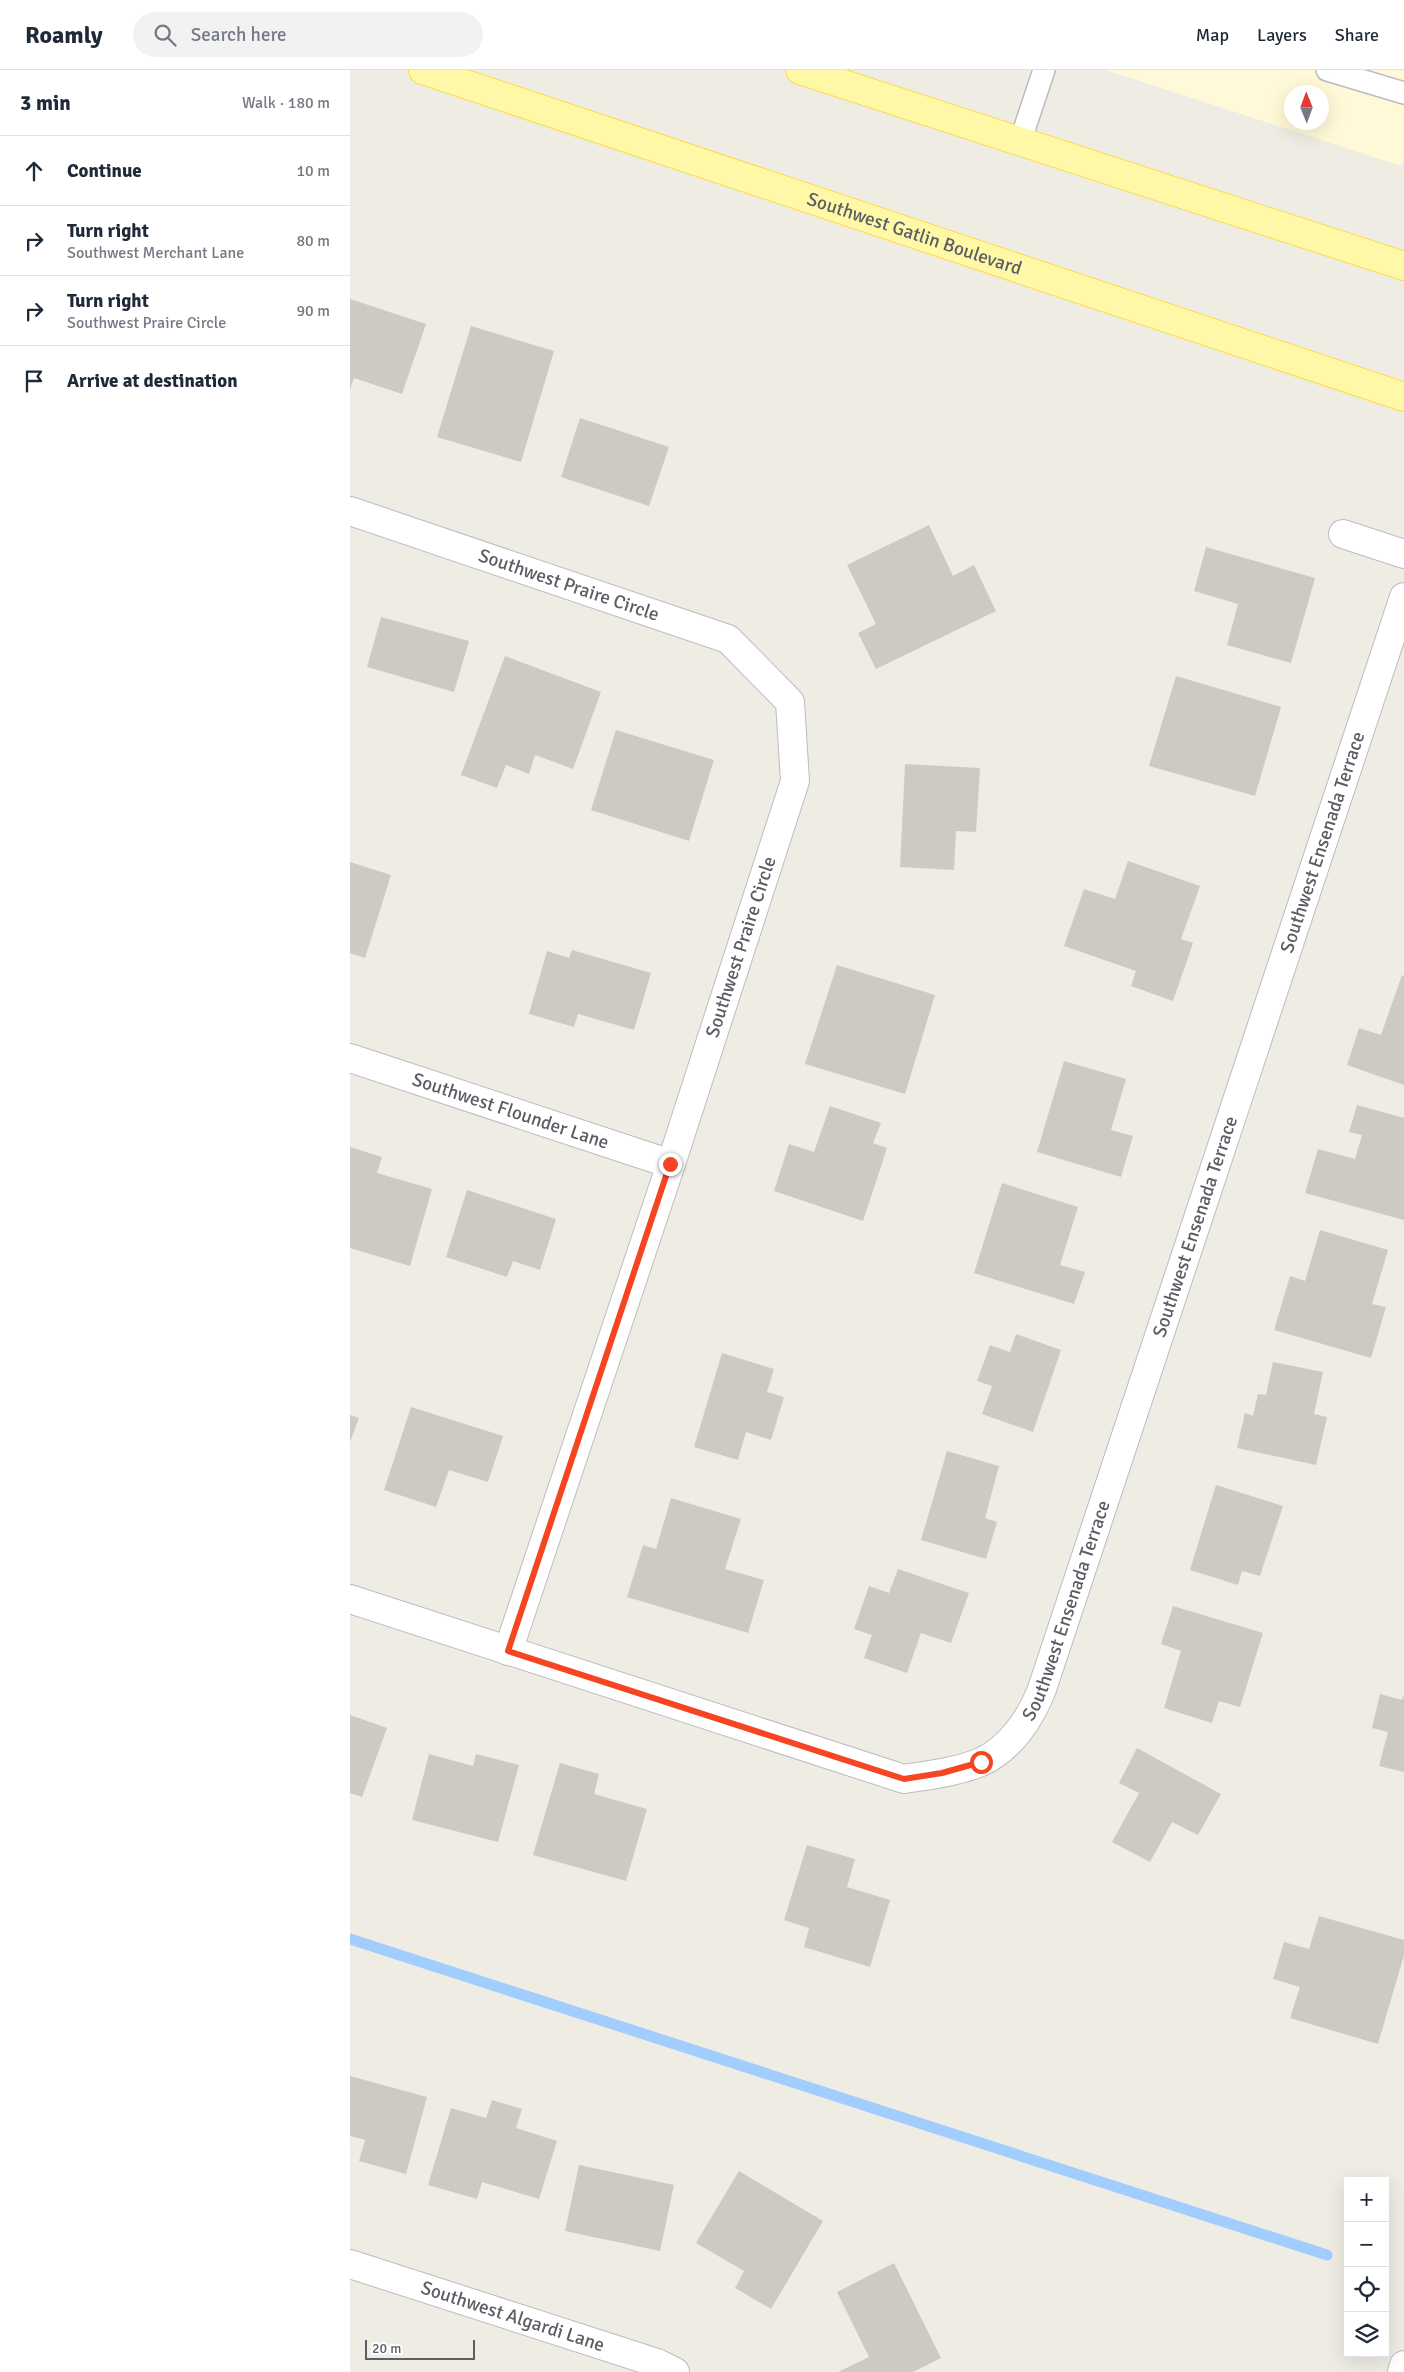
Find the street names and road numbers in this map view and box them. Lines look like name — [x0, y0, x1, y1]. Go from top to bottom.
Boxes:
street label: Southwest Gatlin Boulevard — [804, 187, 1025, 281]
street label: Southwest Praire Circle — [475, 543, 662, 627]
street label: Southwest Ensenada Terrace — [1275, 729, 1371, 956]
street label: Southwest Praire Circle — [700, 853, 782, 1041]
street label: Southwest Flounder Lane — [409, 1067, 612, 1155]
street label: Southwest Ensenada Terrace — [1147, 1113, 1243, 1340]
street label: Southwest Ensenada Terrace — [1017, 1497, 1116, 1725]
street label: Southwest Algardi Lane — [418, 2276, 608, 2357]

